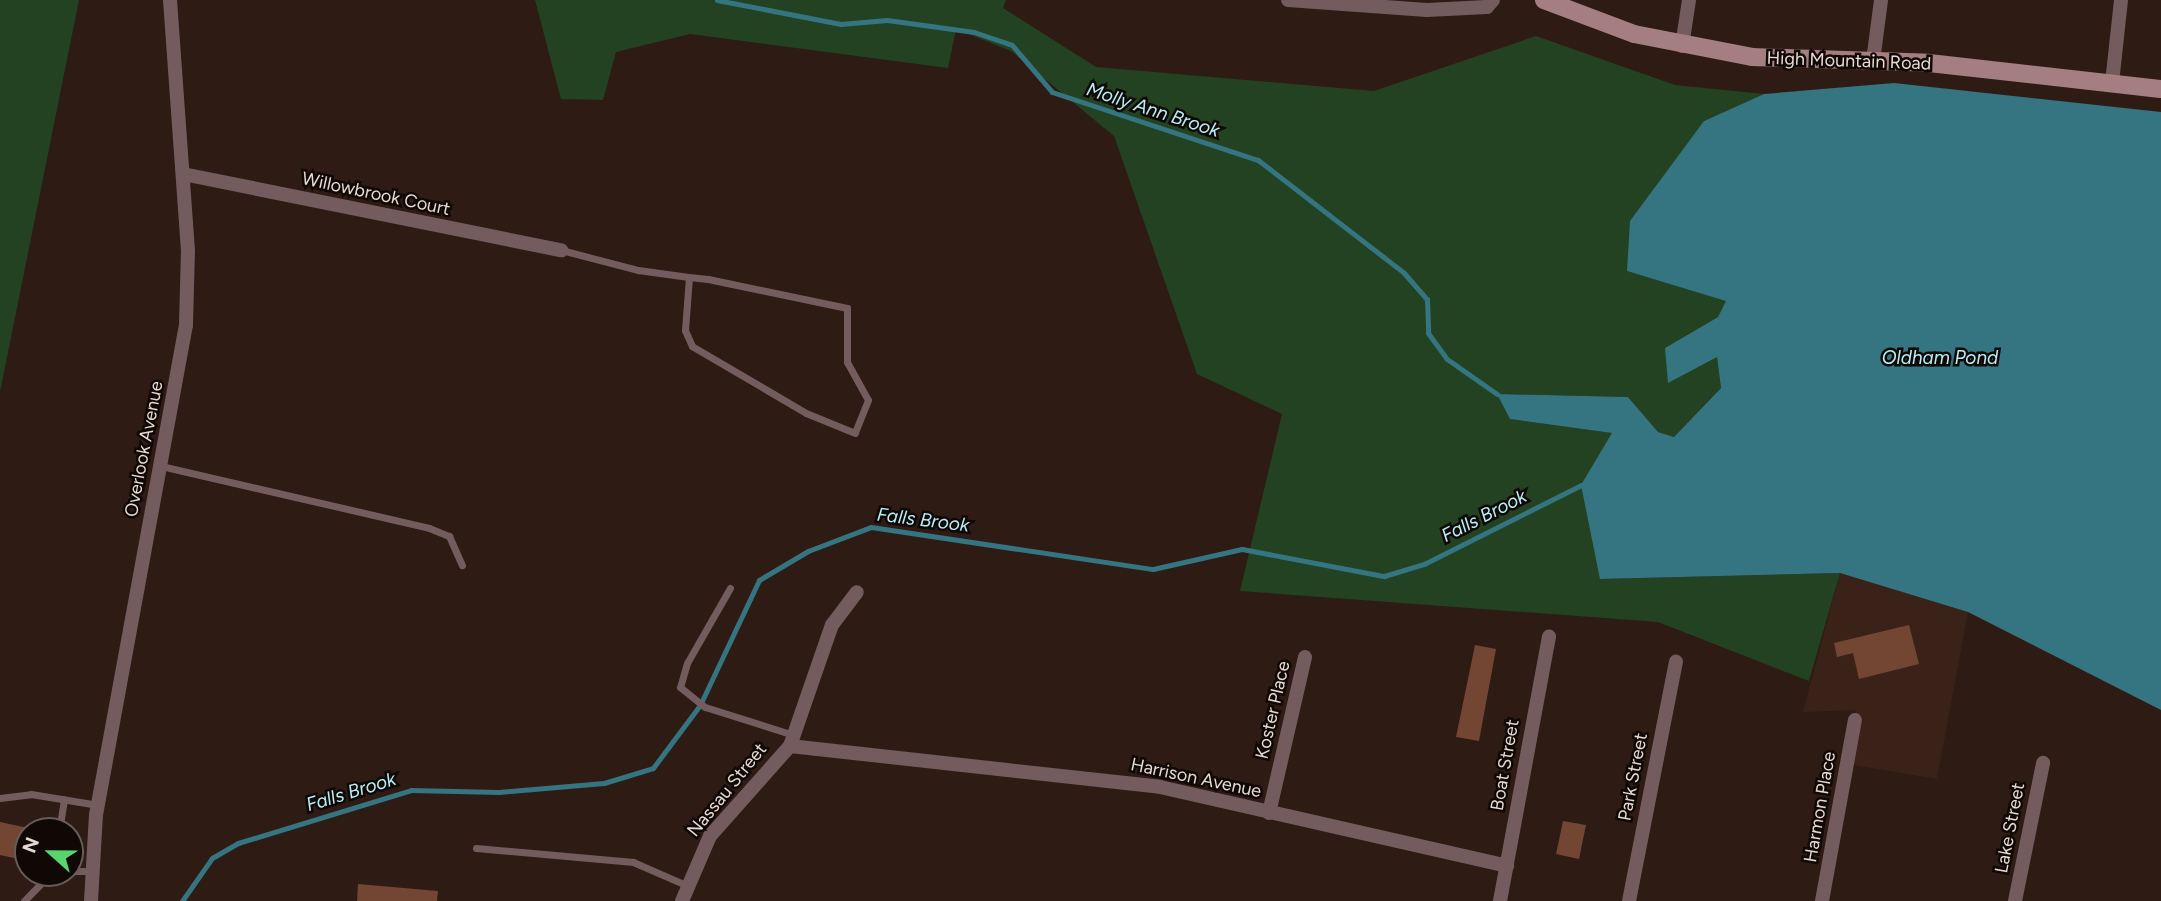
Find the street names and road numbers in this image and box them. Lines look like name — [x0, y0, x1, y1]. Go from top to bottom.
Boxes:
street label: High Mountain Road — [1766, 47, 1932, 75]
street label: Willowbrook Court — [300, 168, 452, 220]
street label: Overlook Avenue — [120, 379, 168, 519]
street label: Koster Place — [1251, 659, 1295, 761]
street label: Boat Street — [1486, 718, 1524, 812]
street label: Park Street — [1614, 731, 1652, 823]
street label: Nassau Street — [683, 739, 771, 841]
street label: Harmon Place — [1800, 750, 1840, 864]
street label: Harrison Avenue — [1129, 754, 1263, 802]
street label: Lake Street — [1991, 781, 2029, 875]

